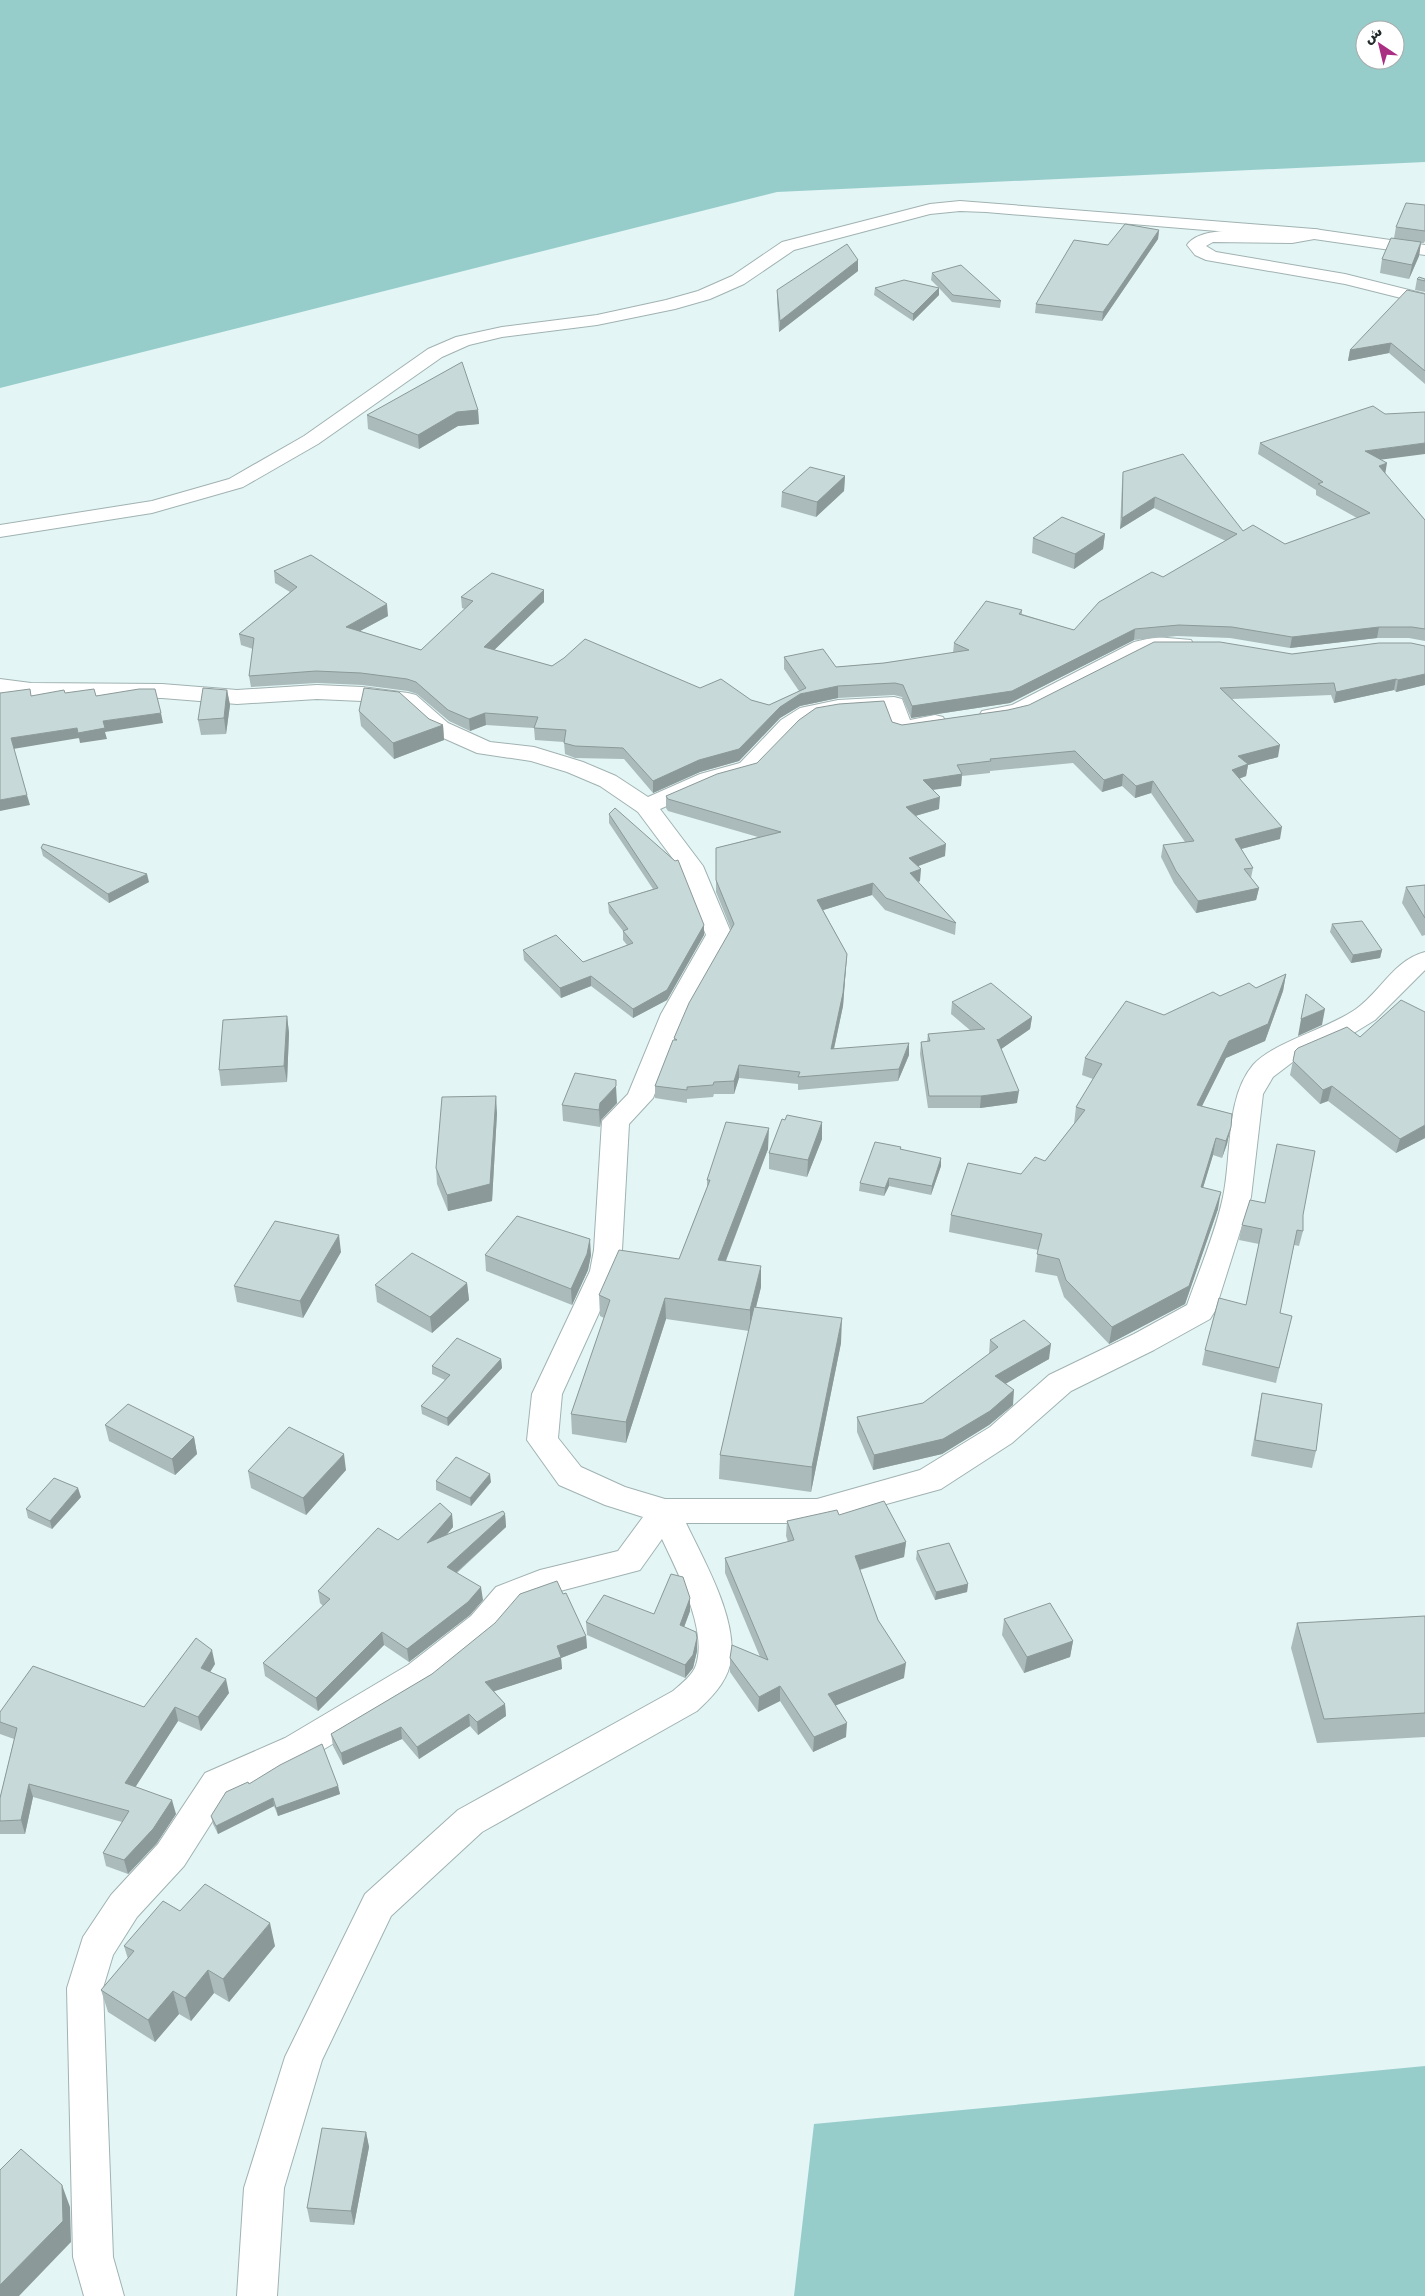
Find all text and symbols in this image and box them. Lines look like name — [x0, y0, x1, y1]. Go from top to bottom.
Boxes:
north arrow — [1355, 20, 1405, 70]
text: ش — [1360, 22, 1385, 46]

